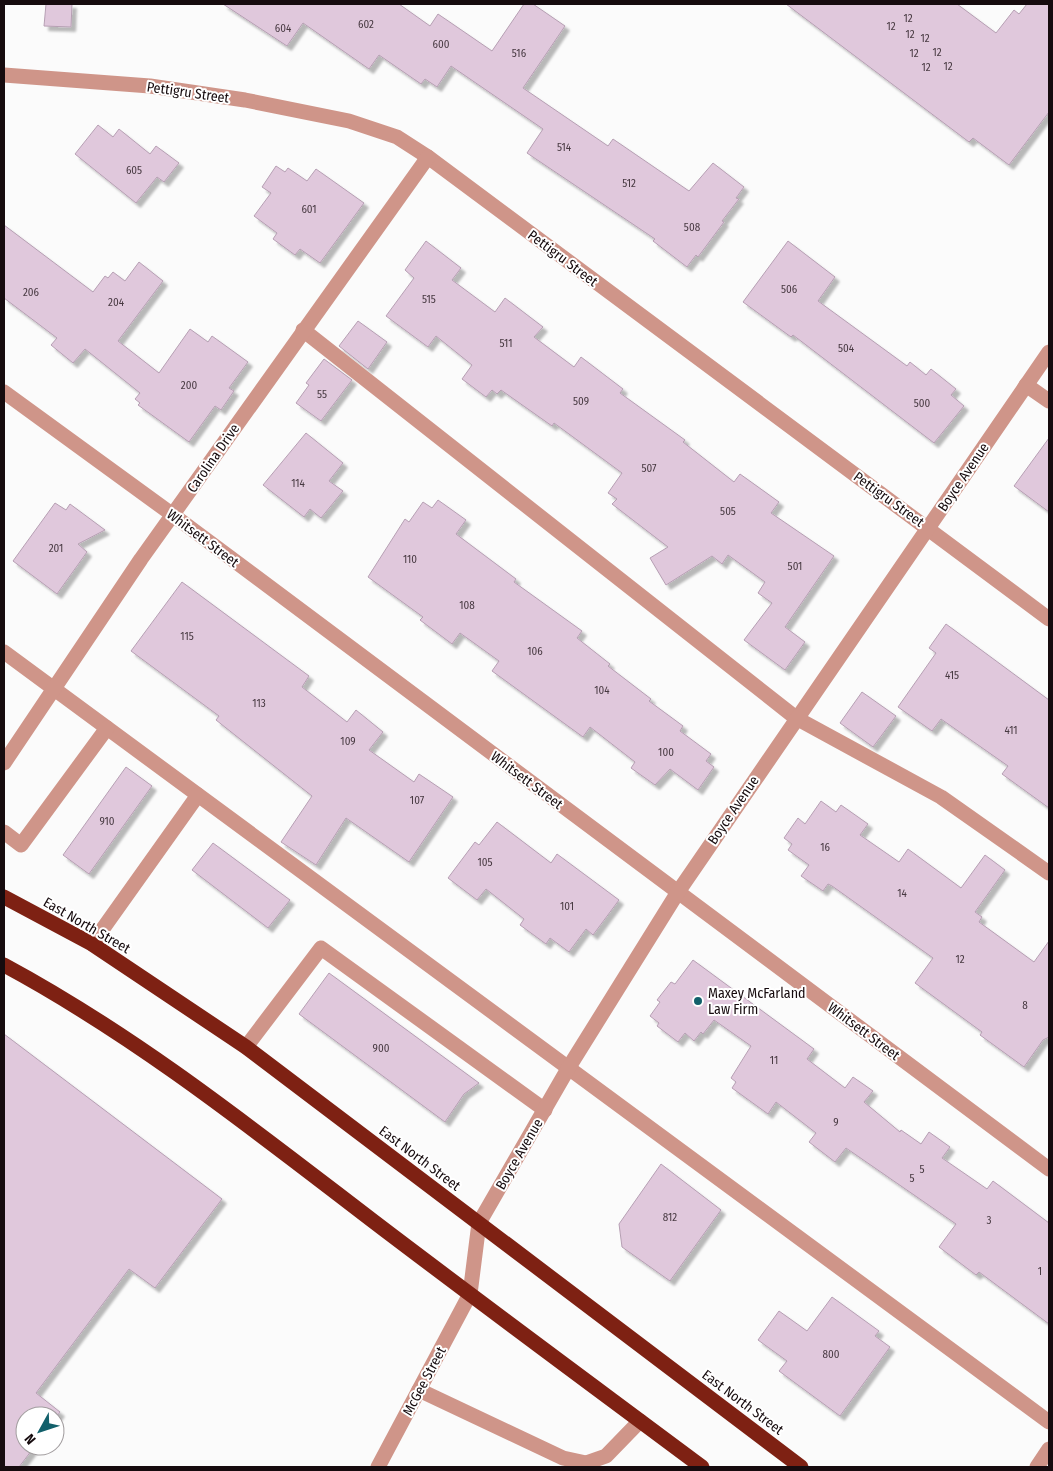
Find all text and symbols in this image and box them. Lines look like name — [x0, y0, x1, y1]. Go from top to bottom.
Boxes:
house number: 12 — [903, 12, 913, 25]
house number: 602 — [358, 18, 374, 31]
house number: 12 — [886, 20, 896, 33]
house number: 604 — [275, 22, 292, 35]
house number: 12 — [905, 28, 915, 41]
house number: 12 — [920, 32, 930, 45]
house number: 600 — [433, 38, 450, 51]
house number: 12 — [932, 46, 942, 59]
house number: 516 — [512, 47, 527, 60]
house number: 12 — [909, 47, 919, 60]
house number: 12 — [943, 60, 953, 73]
house number: 12 — [921, 61, 931, 74]
street label: Pettigru Street — [146, 78, 231, 107]
house number: 514 — [557, 141, 572, 154]
house number: 605 — [126, 164, 142, 177]
house number: 512 — [622, 177, 636, 190]
house number: 601 — [301, 203, 317, 216]
house number: 508 — [684, 221, 701, 234]
street label: Pettigru Street — [524, 227, 601, 290]
house number: 506 — [781, 283, 798, 296]
house number: 206 — [23, 286, 40, 299]
house number: 515 — [422, 293, 436, 306]
house number: 204 — [108, 296, 125, 309]
house number: 511 — [500, 337, 512, 350]
house number: 504 — [838, 342, 855, 355]
house number: 200 — [181, 379, 197, 392]
house number: 55 — [317, 388, 327, 401]
house number: 509 — [573, 395, 589, 408]
house number: 500 — [914, 397, 931, 410]
street label: Carolina Drive — [183, 421, 243, 496]
street label: Boyce Avenue — [934, 440, 993, 515]
house number: 507 — [641, 462, 657, 475]
street label: Pettigru Street — [850, 468, 928, 531]
house number: 114 — [291, 477, 306, 490]
house number: 505 — [720, 505, 736, 518]
street label: Whitsett Street — [163, 506, 242, 571]
house number: 201 — [49, 542, 63, 555]
house number: 110 — [403, 553, 417, 566]
house number: 501 — [788, 560, 802, 573]
house number: 108 — [459, 599, 475, 612]
house number: 115 — [180, 630, 194, 643]
house number: 106 — [527, 645, 543, 658]
house number: 415 — [945, 669, 959, 682]
house number: 104 — [594, 684, 610, 697]
house number: 113 — [252, 697, 266, 710]
house number: 411 — [1004, 724, 1018, 737]
house number: 109 — [340, 735, 356, 748]
house number: 100 — [658, 746, 674, 759]
street label: Whitsett Street — [487, 748, 566, 813]
street label: Boyce Avenue — [704, 773, 763, 848]
house number: 107 — [410, 794, 425, 807]
house number: 910 — [99, 815, 115, 828]
house number: 16 — [820, 841, 830, 854]
house number: 105 — [477, 856, 493, 869]
house number: 14 — [897, 887, 907, 900]
street label: East North Street — [40, 894, 134, 957]
house number: 101 — [560, 900, 574, 913]
house number: 12 — [955, 953, 965, 966]
place label: Maxey McFarland Law Firm — [708, 985, 806, 1018]
marker: Maxey McFarland Law Firm — [692, 995, 704, 1007]
street label: Whitsett Street — [824, 999, 903, 1064]
house number: 8 — [1022, 999, 1028, 1012]
house number: 900 — [373, 1042, 390, 1055]
house number: 11 — [770, 1054, 778, 1067]
street label: Boyce Avenue — [492, 1116, 547, 1193]
house number: 9 — [833, 1116, 839, 1129]
street label: East North Street — [376, 1122, 464, 1195]
house number: 5 — [919, 1163, 925, 1176]
house number: 5 — [909, 1172, 915, 1185]
house number: 812 — [663, 1211, 677, 1224]
house number: 3 — [987, 1214, 992, 1227]
house number: 1 — [1038, 1265, 1042, 1278]
street label: McGee Street — [399, 1344, 450, 1419]
house number: 800 — [823, 1348, 840, 1361]
street label: East North Street — [699, 1366, 787, 1439]
north arrow — [15, 1406, 65, 1456]
text: N — [21, 1430, 40, 1448]

